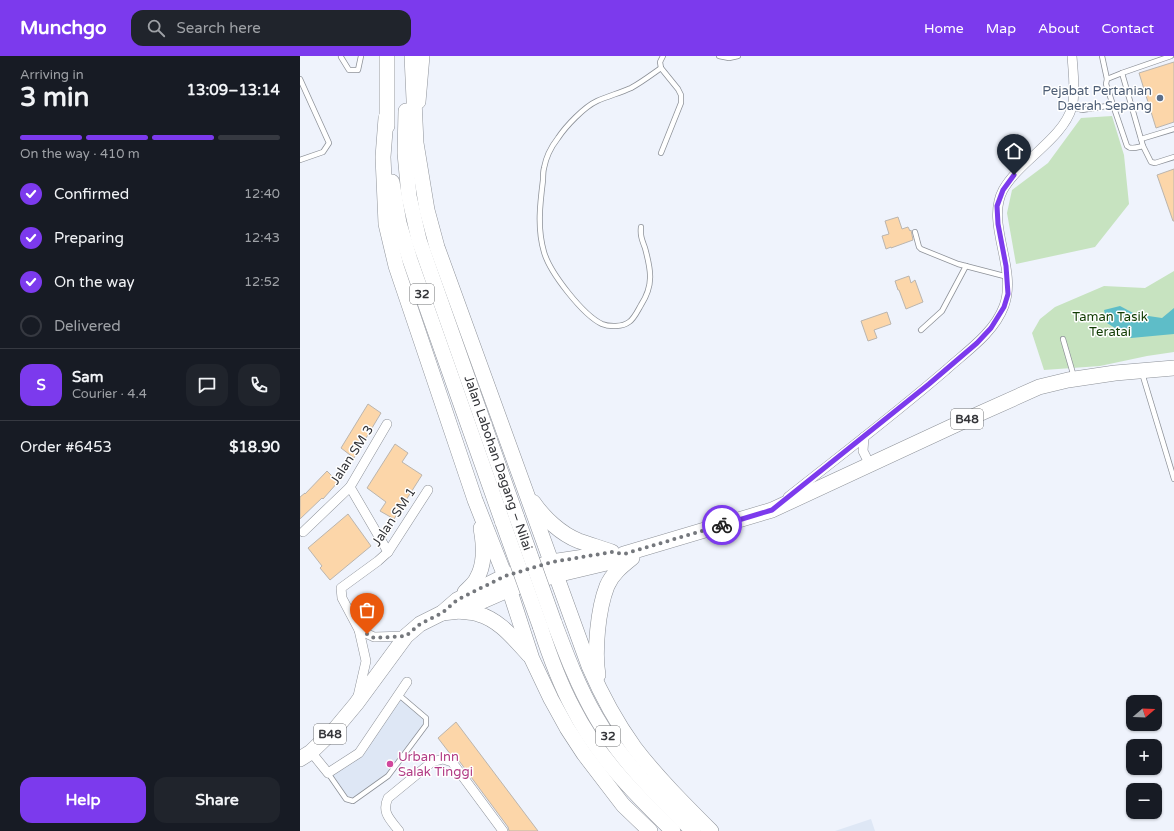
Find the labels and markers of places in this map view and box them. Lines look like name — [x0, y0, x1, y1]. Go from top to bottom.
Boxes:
place label: Pejabat Pertanian Daerah Sepang — [1042, 83, 1152, 114]
marker: Pejabat Pertanian Daerah Sepang — [1155, 93, 1165, 103]
pin — [997, 134, 1031, 175]
pin — [350, 593, 384, 634]
place label: Urban Inn Salak Tinggi — [398, 749, 473, 780]
marker: Urban Inn Salak Tinggi — [385, 759, 395, 769]

